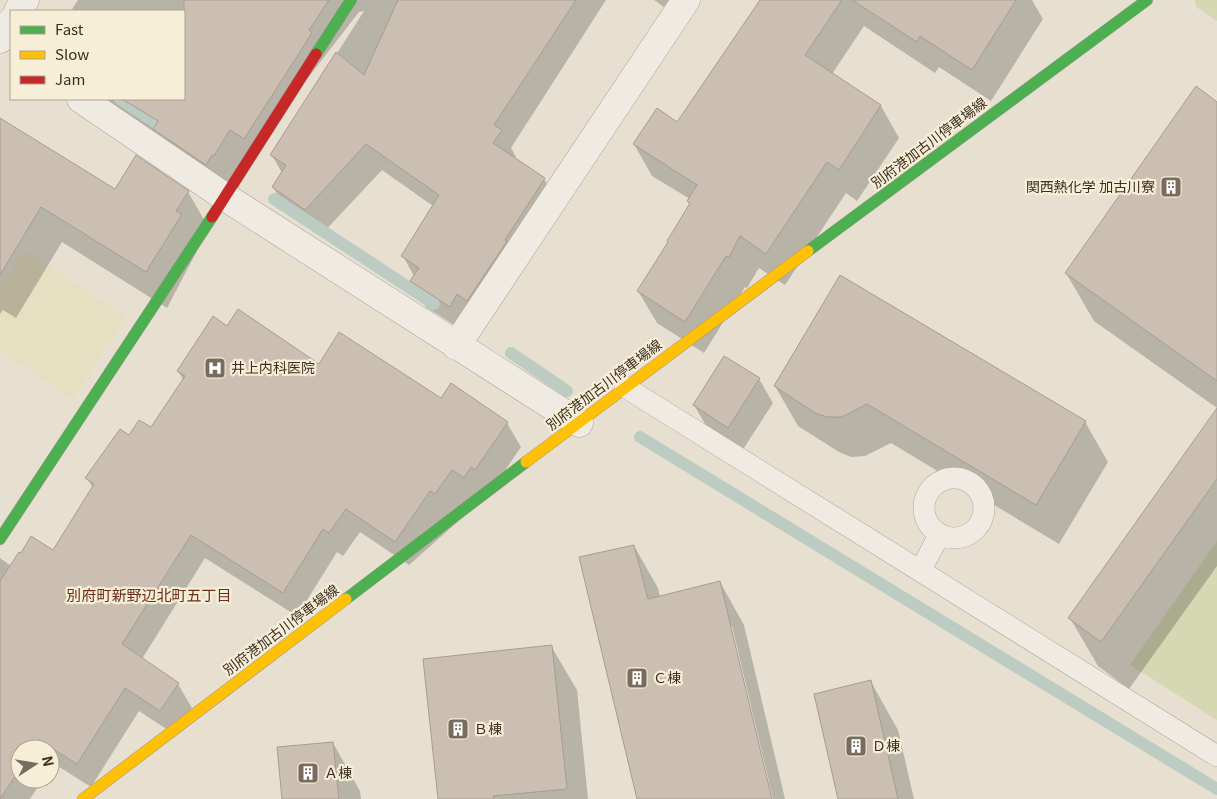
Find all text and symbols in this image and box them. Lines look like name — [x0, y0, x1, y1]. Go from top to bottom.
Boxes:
legend — [10, 10, 185, 100]
text: Fast — [55, 18, 84, 39]
text: Slow — [55, 43, 89, 64]
text: Jam — [55, 68, 85, 89]
street label: 別府港加古川停車場線 — [866, 92, 990, 192]
building icon: 関西熱化学 加古川寮 — [1159, 175, 1183, 199]
place label: 関西熱化学 加古川寮 — [1026, 176, 1155, 196]
street label: 別府港加古川停車場線 — [541, 334, 665, 434]
hospital icon: 井上内科医院 — [203, 356, 227, 380]
place label: 井上内科医院 — [231, 357, 315, 377]
street label: 別府港加古川停車場線 — [218, 579, 342, 679]
district label: 別府町新野辺北町五丁目 — [66, 584, 232, 605]
building icon: Ｃ棟 — [625, 666, 649, 690]
place label: Ｃ棟 — [653, 667, 681, 687]
building icon: Ｂ棟 — [446, 717, 470, 741]
place label: Ｂ棟 — [474, 718, 502, 738]
building icon: Ｄ棟 — [844, 734, 868, 758]
place label: Ｄ棟 — [872, 735, 900, 755]
north arrow — [10, 739, 60, 789]
text: N — [38, 754, 60, 768]
building icon: Ａ棟 — [296, 761, 320, 785]
place label: Ａ棟 — [324, 762, 352, 782]

